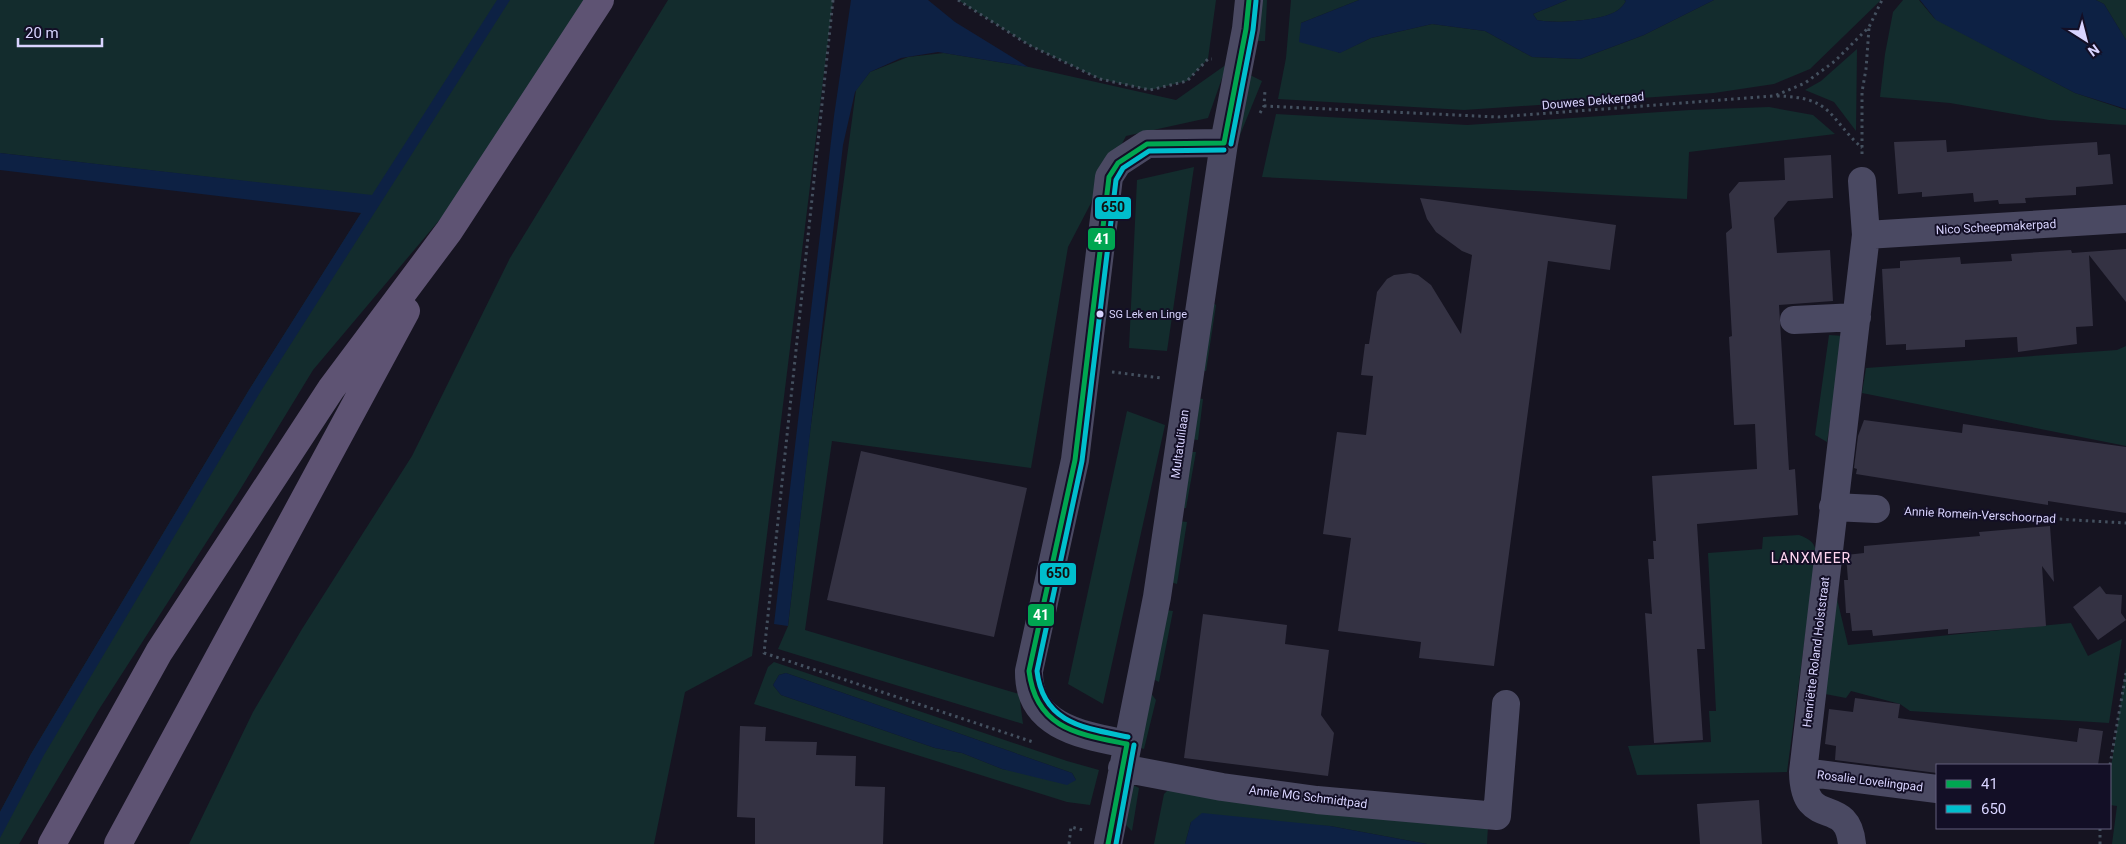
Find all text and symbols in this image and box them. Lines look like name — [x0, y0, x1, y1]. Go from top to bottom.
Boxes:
scale bar — [18, 15, 101, 47]
north arrow — [2061, 15, 2111, 65]
text: 20 m — [25, 24, 59, 42]
text: N — [2085, 41, 2102, 60]
street label: Douwes Dekkerpad — [1541, 90, 1645, 112]
line badge: 650 — [1094, 196, 1132, 220]
text: 650 — [1101, 199, 1125, 215]
street label: Nico Scheepmakerpad — [1935, 217, 2057, 237]
line badge: 41 — [1087, 227, 1116, 251]
text: 41 — [1094, 231, 1110, 247]
place label: SG Lek en Linge — [1109, 308, 1187, 321]
marker: SG Lek en Linge — [1095, 309, 1105, 319]
street label: Multatulilaan — [1168, 409, 1192, 479]
street label: Annie Romein-Verschoorpad — [1904, 504, 2056, 526]
district label: LANXMEER — [1771, 550, 1851, 566]
line badge: 650 — [1039, 562, 1077, 586]
text: 650 — [1046, 565, 1070, 581]
street label: Henriëtte Roland Holststraat — [1800, 576, 1832, 728]
line badge: 41 — [1027, 603, 1055, 627]
text: 41 — [1033, 607, 1049, 623]
legend — [1936, 764, 2111, 829]
street label: Rosalie Lovelingpad — [1816, 768, 1924, 794]
text: 41 — [1981, 775, 1998, 793]
street label: Annie MG Schmidtpad — [1248, 783, 1368, 811]
text: 650 — [1981, 800, 2006, 818]

